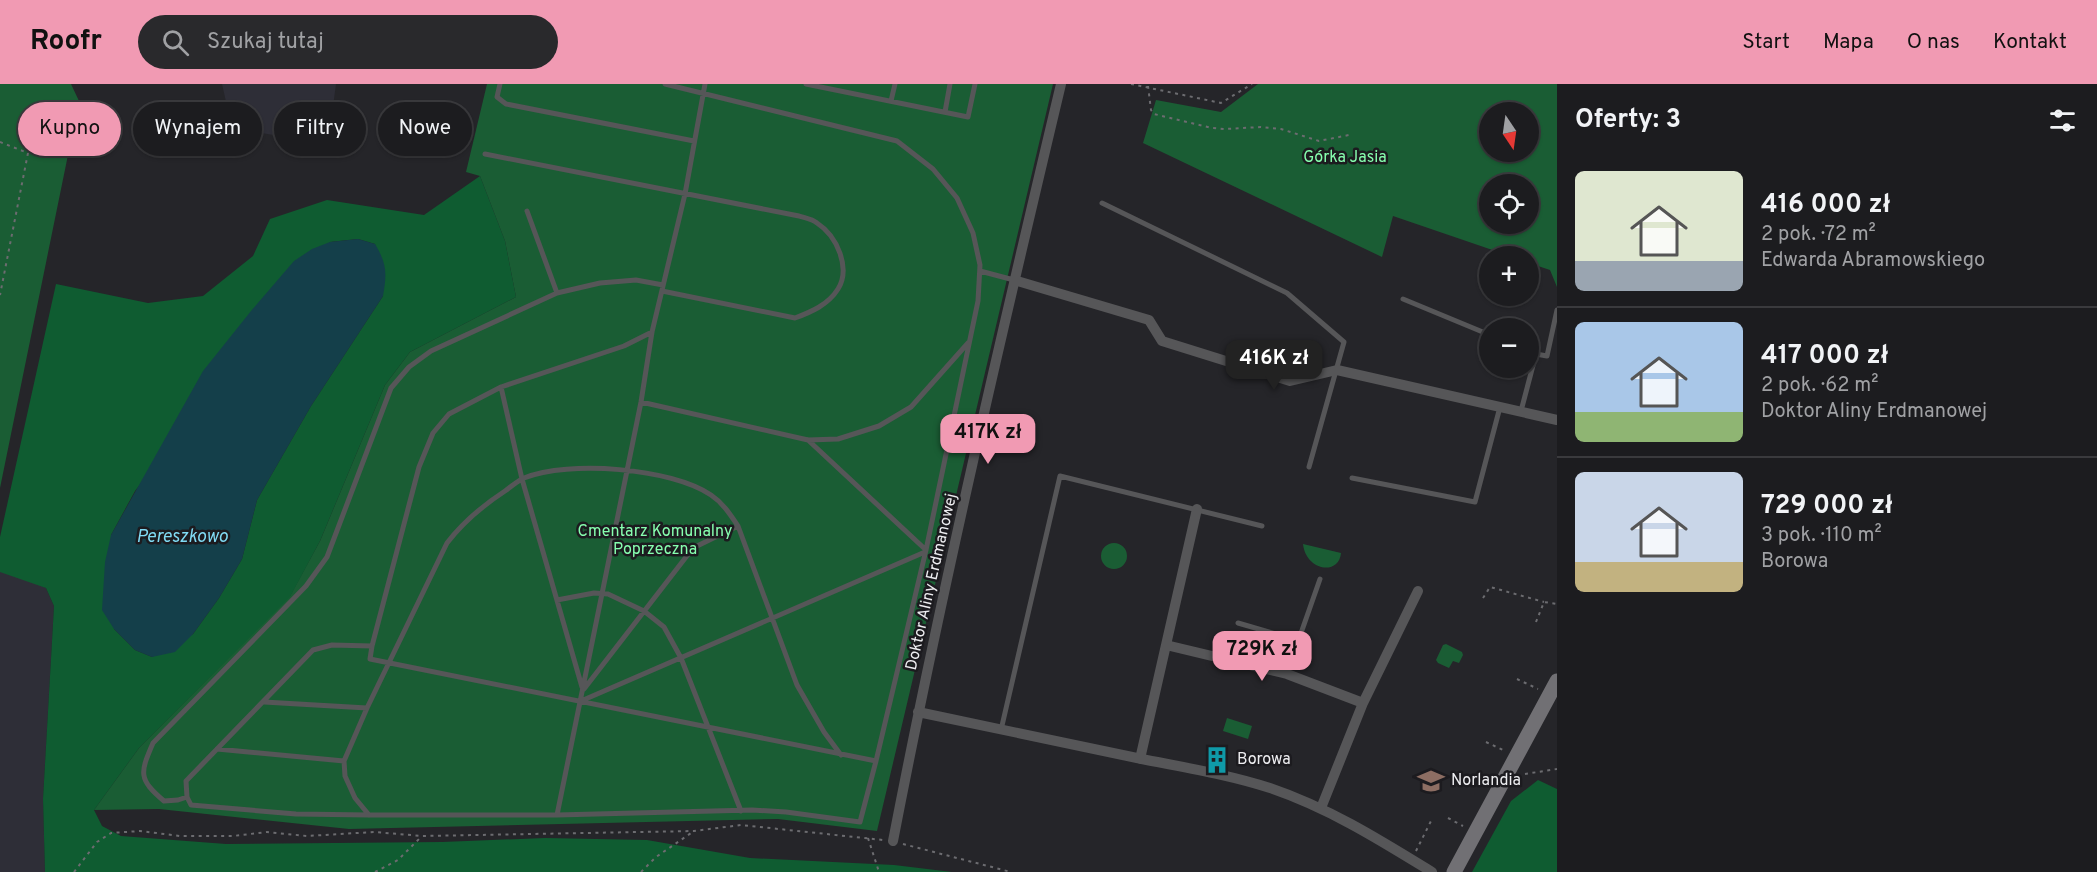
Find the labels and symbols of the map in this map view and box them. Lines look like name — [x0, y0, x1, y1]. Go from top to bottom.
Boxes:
north arrow — [1479, 102, 1539, 162]
park label: Górka Jasia — [1303, 148, 1387, 168]
pin: 416K zł — [1219, 340, 1329, 391]
pin: 417K zł — [933, 414, 1043, 465]
street label: Doktor Aliny Erdmanowej — [902, 492, 962, 672]
park label: Cmentarz Komunalny Poprzeczna — [578, 522, 732, 560]
water label: Pereszkowo — [136, 526, 228, 549]
pin: 729K zł — [1207, 631, 1317, 682]
building icon: Borowa — [1202, 745, 1232, 775]
place label: Borowa — [1237, 750, 1291, 770]
school or university icon: Norlandia — [1416, 766, 1446, 796]
place label: Norlandia — [1451, 771, 1521, 791]

